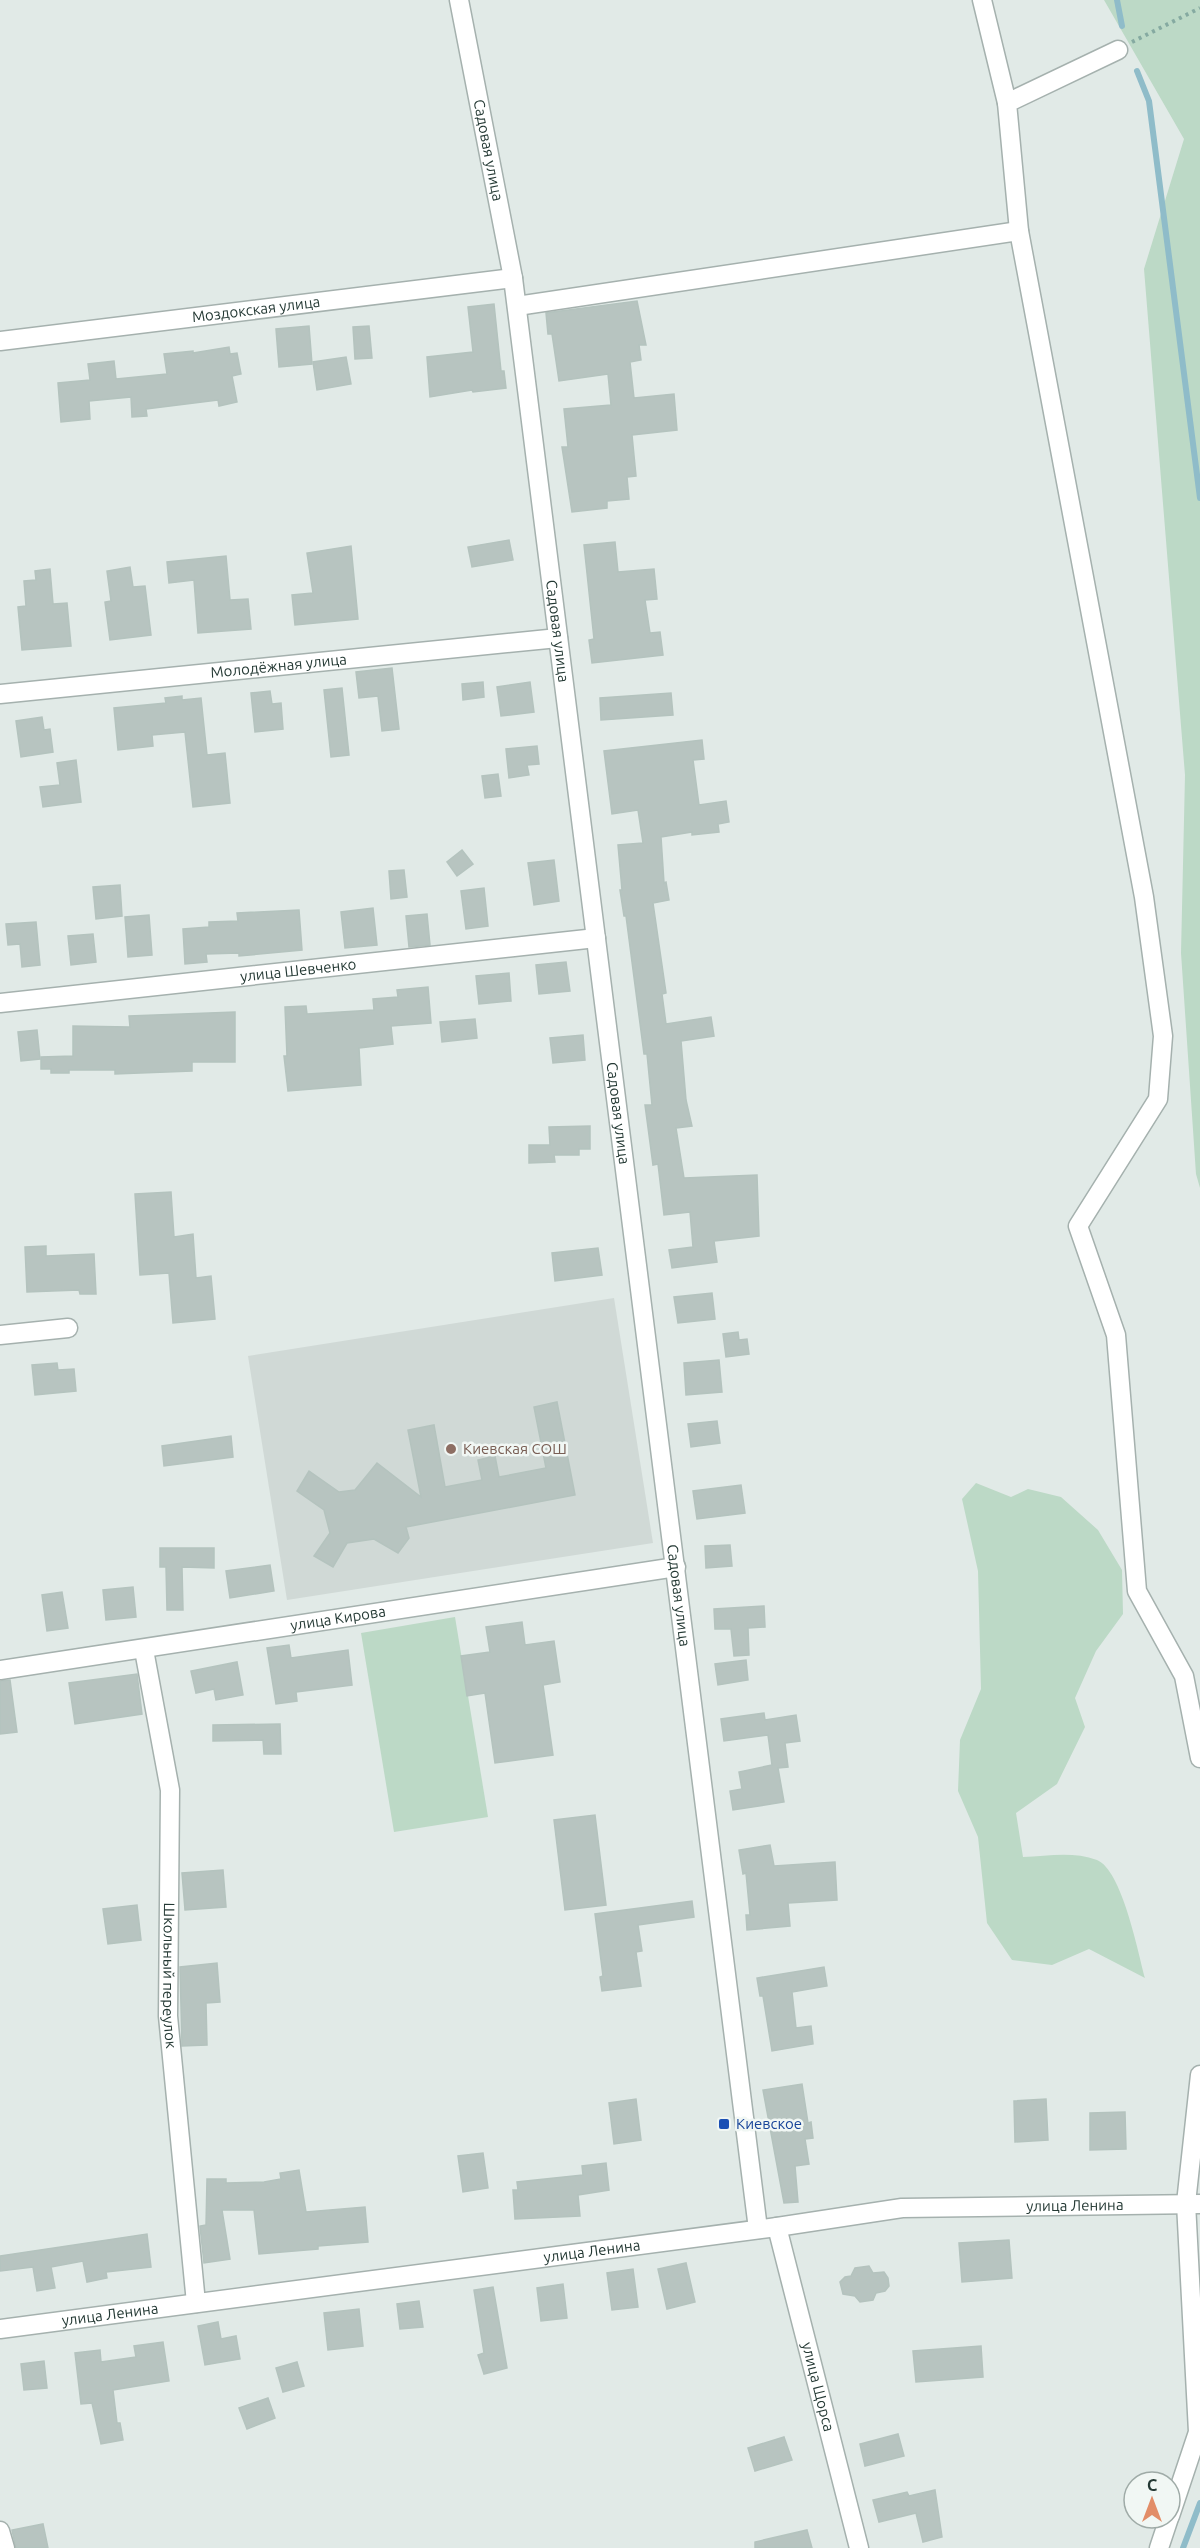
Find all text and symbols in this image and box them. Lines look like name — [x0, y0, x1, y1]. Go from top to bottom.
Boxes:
street label: Садовая улица — [470, 98, 507, 202]
street label: Моздокская улица — [191, 293, 321, 325]
street label: Садовая улица — [543, 579, 573, 683]
street label: Молодёжная улица — [210, 650, 347, 681]
street label: улица Шевченко — [239, 955, 357, 985]
street label: Садовая улица — [604, 1061, 633, 1165]
place label: Киевская СОШ — [463, 1440, 567, 1457]
marker: Киевская СОШ — [444, 1442, 458, 1456]
street label: Садовая улица — [664, 1543, 694, 1648]
street label: улица Кирова — [289, 1602, 387, 1634]
street label: Школьный переулок — [160, 1903, 180, 2049]
place label: Киевское — [736, 2115, 802, 2132]
marker: Киевское — [717, 2117, 731, 2131]
street label: улица Ленина — [1026, 2196, 1124, 2214]
street label: улица Ленина — [542, 2236, 641, 2266]
street label: улица Ленина — [61, 2299, 159, 2329]
street label: улица Щорса — [799, 2340, 838, 2433]
north arrow — [1122, 2470, 1182, 2530]
text: С — [1147, 2476, 1157, 2494]

